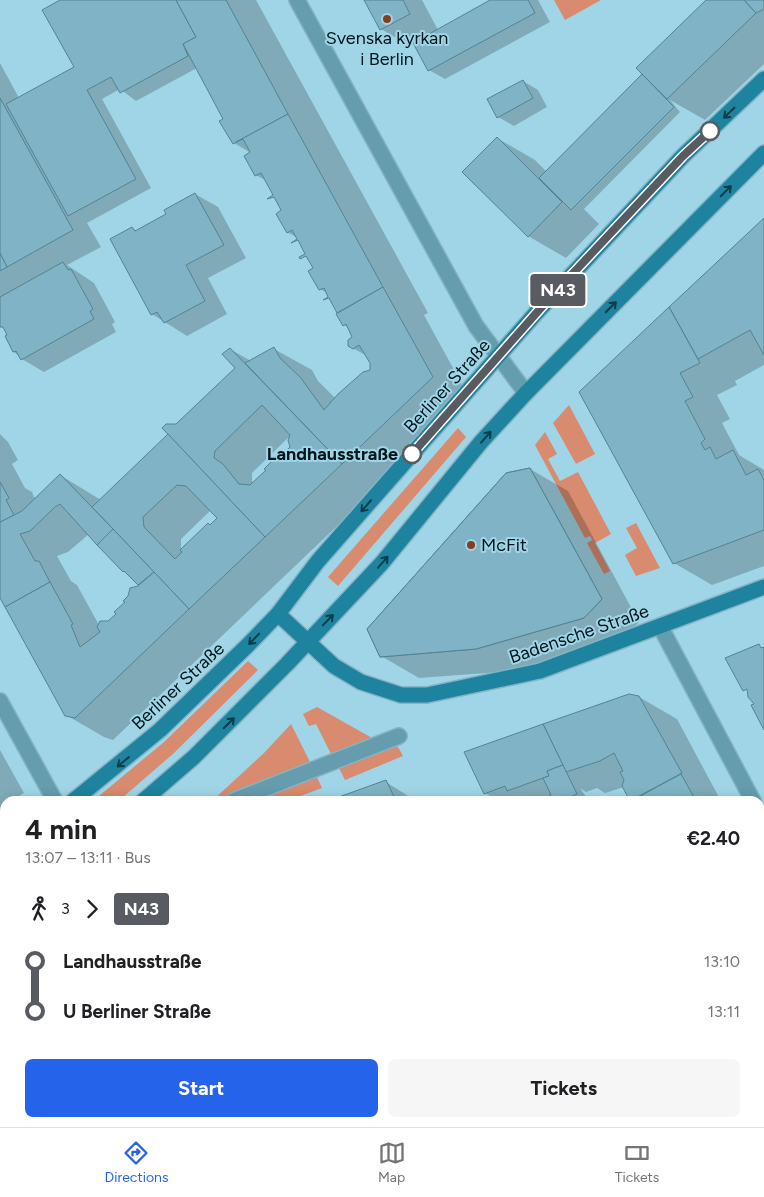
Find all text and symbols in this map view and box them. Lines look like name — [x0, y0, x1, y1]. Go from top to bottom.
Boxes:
marker: Svenska kyrkan i Berlin — [381, 13, 393, 25]
place label: Svenska kyrkan i Berlin — [326, 27, 448, 70]
one-way arrow — [722, 107, 735, 119]
unlabelled marker — [700, 121, 720, 141]
one-way arrow — [720, 185, 732, 198]
line badge: N43 — [529, 274, 587, 306]
text: N43 — [540, 279, 576, 301]
one-way arrow — [605, 301, 617, 313]
street label: Berliner Straße — [399, 334, 495, 437]
one-way arrow — [480, 430, 492, 443]
place label: Landhausstraße — [267, 443, 398, 465]
marker: Landhausstraße — [402, 444, 422, 464]
one-way arrow — [360, 500, 371, 513]
place label: McFit — [481, 534, 527, 556]
marker: McFit — [465, 539, 477, 551]
one-way arrow — [377, 556, 388, 569]
street label: Badensche Straße — [506, 600, 652, 668]
one-way arrow — [322, 614, 334, 627]
one-way arrow — [248, 632, 260, 645]
street label: Berliner Straße — [127, 637, 229, 734]
one-way arrow — [223, 716, 235, 729]
one-way arrow — [116, 757, 129, 768]
text: 4 min — [25, 812, 97, 846]
text: €2.40 — [687, 827, 740, 850]
text: 13:07 – 13:11 · Bus — [25, 848, 151, 867]
icon: walk — [25, 895, 53, 923]
icon: forward — [78, 895, 106, 923]
text: N43 — [124, 898, 159, 920]
text: 3 — [61, 899, 70, 918]
text: Landhausstraße — [63, 950, 202, 973]
text: 13:10 — [704, 952, 740, 971]
text: U Berliner Straße — [63, 1000, 211, 1023]
text: 13:11 — [707, 1002, 740, 1021]
button: Start — [25, 1059, 378, 1117]
button: Tickets — [388, 1059, 740, 1117]
tab: Directions — [105, 1139, 168, 1186]
tab: Map — [378, 1139, 406, 1186]
tab: Tickets — [615, 1139, 659, 1186]

